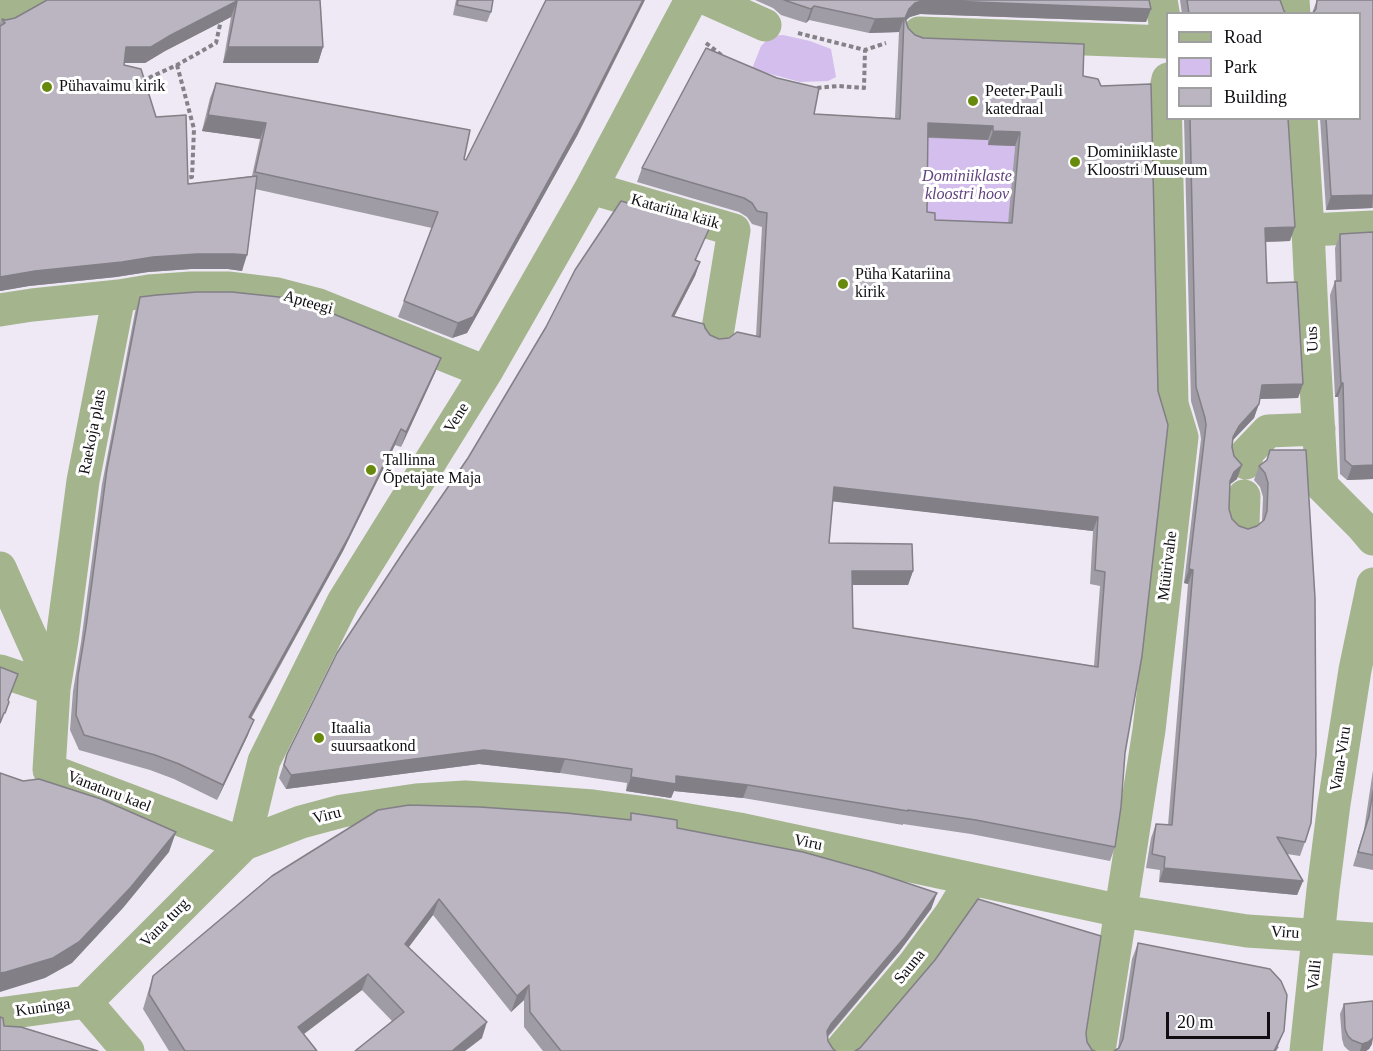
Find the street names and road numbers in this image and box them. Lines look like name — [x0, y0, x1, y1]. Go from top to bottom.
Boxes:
street label: Katariina käik — [629, 190, 721, 234]
street label: Apteegi — [281, 287, 335, 319]
street label: Uus — [1303, 326, 1323, 352]
street label: Raekoja plats — [75, 388, 111, 476]
street label: Vene — [440, 399, 474, 437]
street label: Müürivahe — [1154, 530, 1182, 602]
street label: Vana-Viru — [1326, 725, 1356, 793]
street label: Vanaturu kael — [64, 767, 154, 817]
street label: Viru — [311, 803, 343, 829]
street label: Viru — [792, 831, 824, 855]
street label: Vana turg — [136, 894, 194, 952]
street label: Viru — [1270, 922, 1300, 944]
street label: Sauna — [890, 946, 930, 988]
street label: Valli — [1304, 959, 1326, 991]
street label: Kuninga — [14, 995, 72, 1021]

